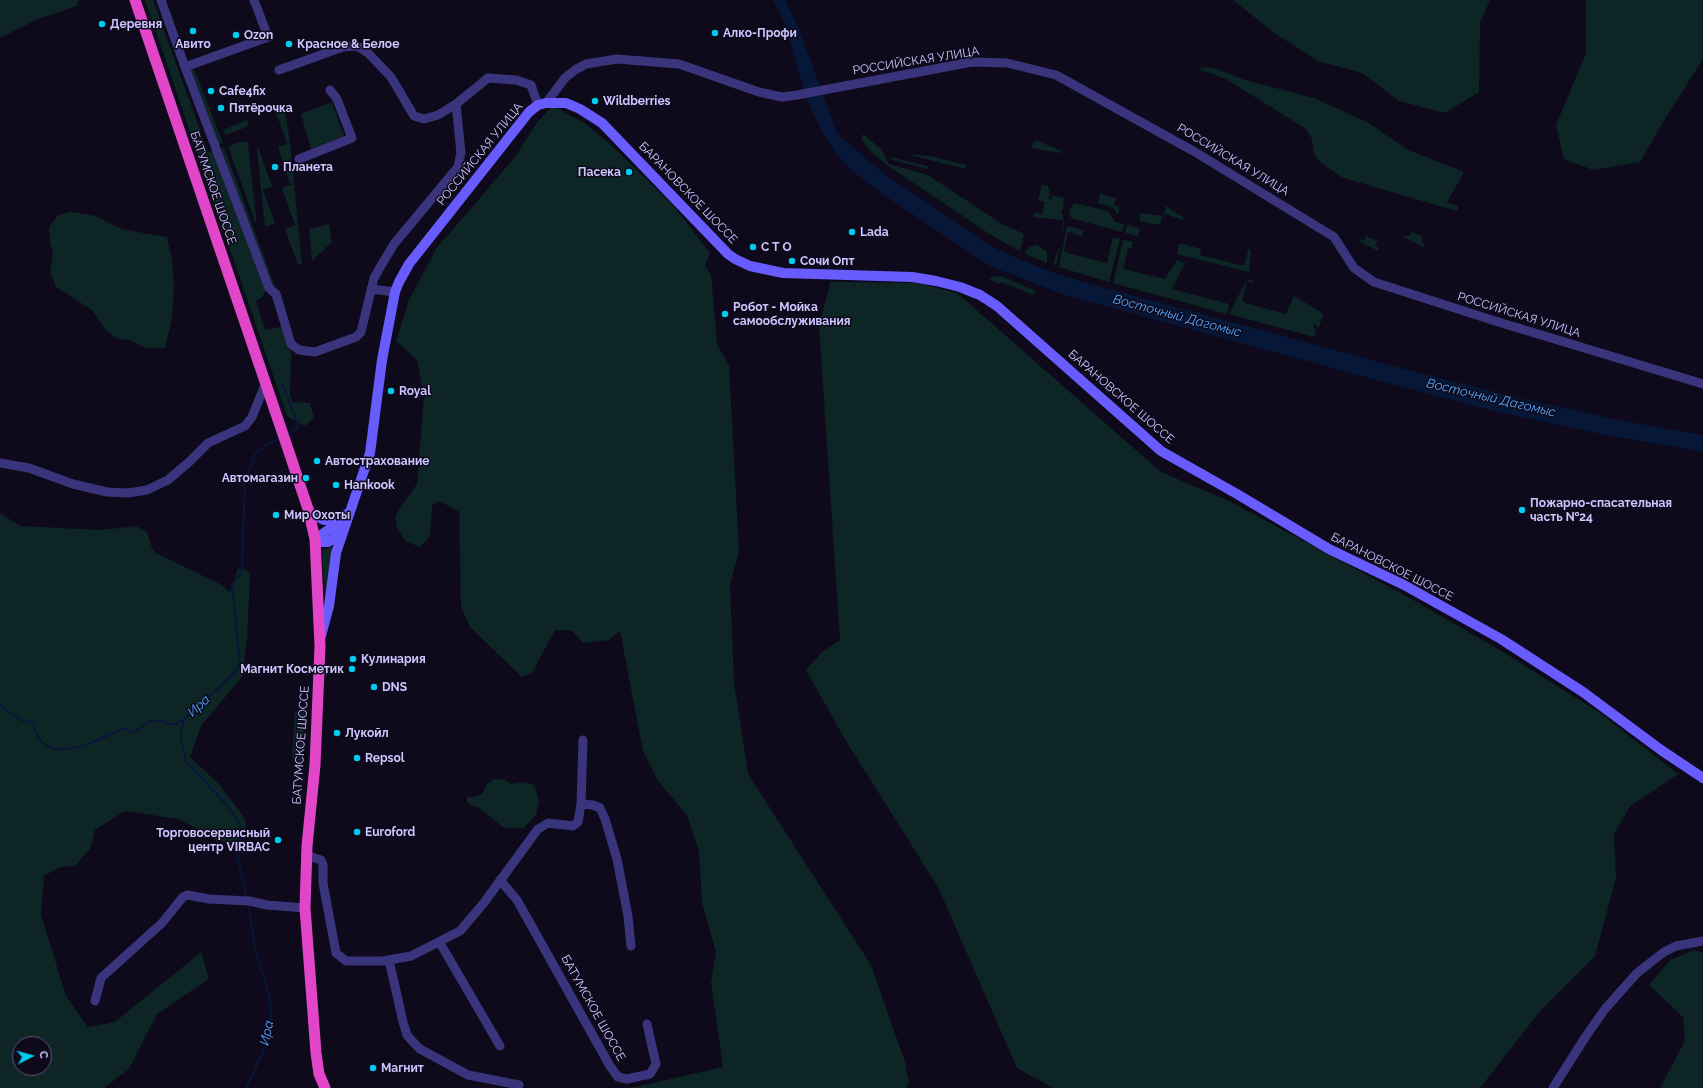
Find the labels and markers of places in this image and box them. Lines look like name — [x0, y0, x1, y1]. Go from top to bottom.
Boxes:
place label: Деревня — [110, 17, 162, 31]
marker: Деревня — [97, 19, 107, 29]
marker: Авито — [188, 26, 198, 36]
place label: Алко-Профи — [723, 26, 797, 40]
place label: Ozon — [244, 28, 273, 42]
marker: Алко-Профи — [710, 28, 720, 38]
marker: Ozon — [231, 30, 241, 40]
place label: Авито — [175, 37, 211, 51]
place label: Красное & Белое — [297, 37, 399, 51]
marker: Красное & Белое — [284, 39, 294, 49]
place label: Cafe4fix — [219, 84, 266, 98]
marker: Cafe4fix — [206, 86, 216, 96]
place label: Wildberries — [603, 94, 670, 108]
marker: Wildberries — [590, 96, 600, 106]
place label: Пятёрочка — [229, 101, 293, 115]
marker: Пятёрочка — [216, 103, 226, 113]
place label: Планета — [283, 160, 333, 174]
marker: Планета — [270, 162, 280, 172]
place label: Пасека — [578, 165, 621, 179]
marker: Пасека — [624, 167, 634, 177]
place label: Lada — [860, 225, 889, 239]
marker: Lada — [847, 227, 857, 237]
place label: С Т О — [761, 240, 791, 254]
marker: С Т О — [748, 242, 758, 252]
place label: Сочи Опт — [800, 254, 854, 268]
marker: Сочи Опт — [787, 256, 797, 266]
place label: Робот - Мойка самообслуживания — [733, 300, 851, 328]
marker: Робот - Мойка самообслуживания — [720, 309, 730, 319]
place label: Royal — [399, 384, 431, 398]
marker: Royal — [386, 386, 396, 396]
place label: Автострахование — [325, 454, 429, 468]
marker: Автострахование — [312, 456, 322, 466]
place label: Автомагазин — [222, 471, 298, 485]
marker: Автомагазин — [301, 473, 311, 483]
place label: Hankook — [344, 478, 395, 492]
marker: Hankook — [331, 480, 341, 490]
place label: Пожарно-спасательная часть №24 — [1530, 496, 1672, 524]
marker: Пожарно-спасательная часть №24 — [1517, 505, 1527, 515]
place label: Мир Охоты — [284, 508, 350, 522]
marker: Мир Охоты — [271, 510, 281, 520]
place label: Кулинария — [361, 652, 426, 666]
marker: Кулинария — [348, 654, 358, 664]
place label: Магнит Косметик — [240, 662, 344, 676]
marker: Магнит Косметик — [347, 664, 357, 674]
place label: DNS — [382, 680, 407, 694]
marker: DNS — [369, 682, 379, 692]
place label: Лукойл — [345, 726, 389, 740]
marker: Лукойл — [332, 728, 342, 738]
place label: Repsol — [365, 751, 405, 765]
marker: Repsol — [352, 753, 362, 763]
place label: Euroford — [365, 825, 415, 839]
place label: Торговосервисный центр VIRBAC — [156, 826, 270, 854]
marker: Euroford — [352, 827, 362, 837]
marker: Торговосервисный центр VIRBAC — [273, 835, 283, 845]
place label: Магнит — [381, 1061, 424, 1075]
marker: Магнит — [368, 1063, 378, 1073]

